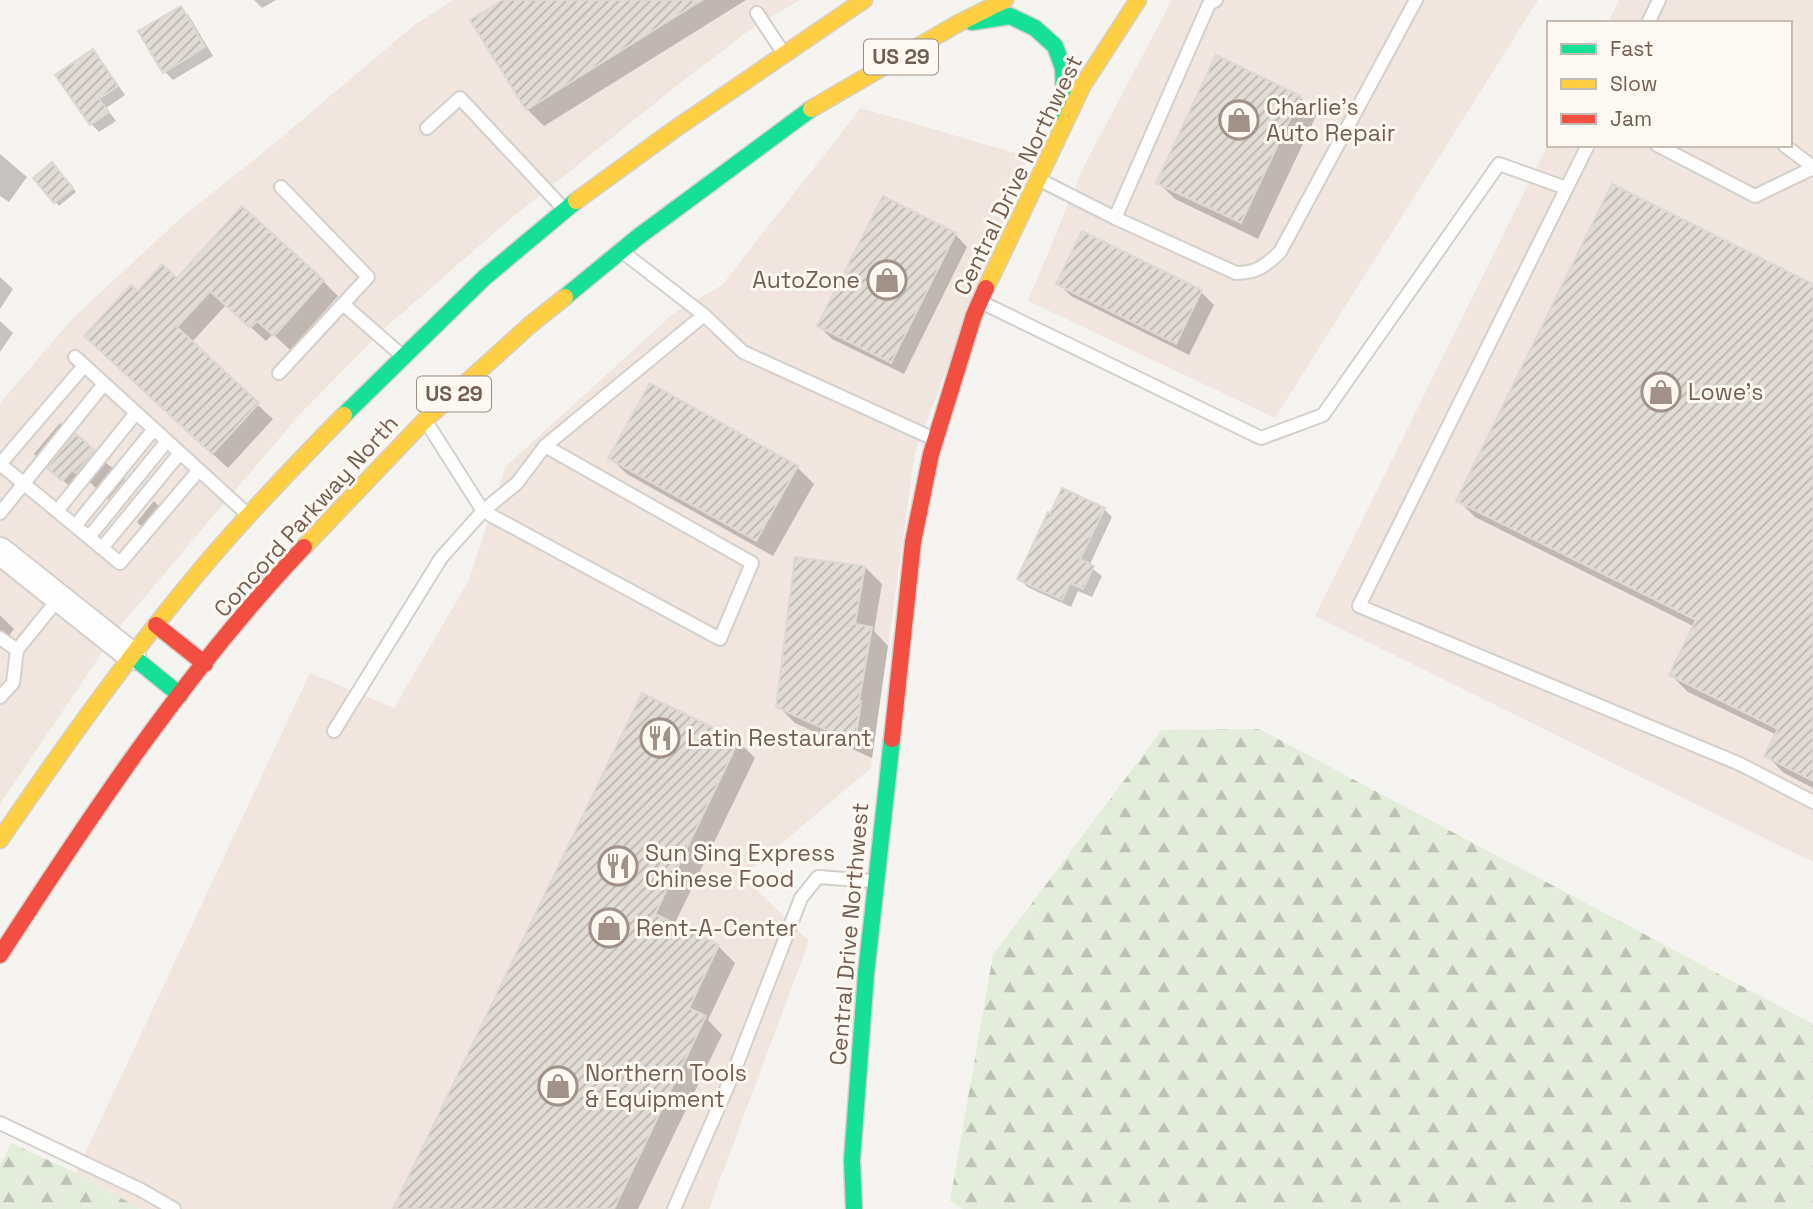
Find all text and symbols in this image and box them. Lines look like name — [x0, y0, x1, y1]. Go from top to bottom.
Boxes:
legend — [1547, 21, 1792, 147]
text: Fast — [1610, 35, 1654, 62]
road number: US 29 — [864, 40, 938, 74]
street label: Central Drive Northwest — [947, 50, 1089, 300]
text: Slow — [1610, 70, 1658, 97]
place label: Charlie's Auto Repair — [1266, 92, 1395, 148]
shop icon: Charlie's Auto Repair — [1218, 99, 1260, 141]
text: Jam — [1610, 105, 1652, 132]
shop icon: AutoZone — [866, 259, 908, 301]
place label: AutoZone — [752, 265, 860, 295]
shop icon: Lowe's — [1640, 371, 1682, 413]
road number: US 29 — [417, 376, 491, 412]
place label: Lowe's — [1688, 377, 1763, 407]
street label: Concord Parkway North — [207, 409, 405, 623]
restaurant icon: Latin Restaurant — [639, 717, 681, 759]
place label: Latin Restaurant — [687, 723, 872, 753]
street label: Central Drive Northwest — [823, 801, 875, 1067]
place label: Sun Sing Express Chinese Food — [645, 838, 835, 894]
restaurant icon: Sun Sing Express Chinese Food — [597, 845, 639, 887]
shop icon: Rent-A-Center — [588, 907, 630, 949]
place label: Rent-A-Center — [636, 913, 798, 943]
place label: Northern Tools & Equipment — [585, 1058, 747, 1114]
shop icon: Northern Tools & Equipment — [537, 1065, 579, 1107]

